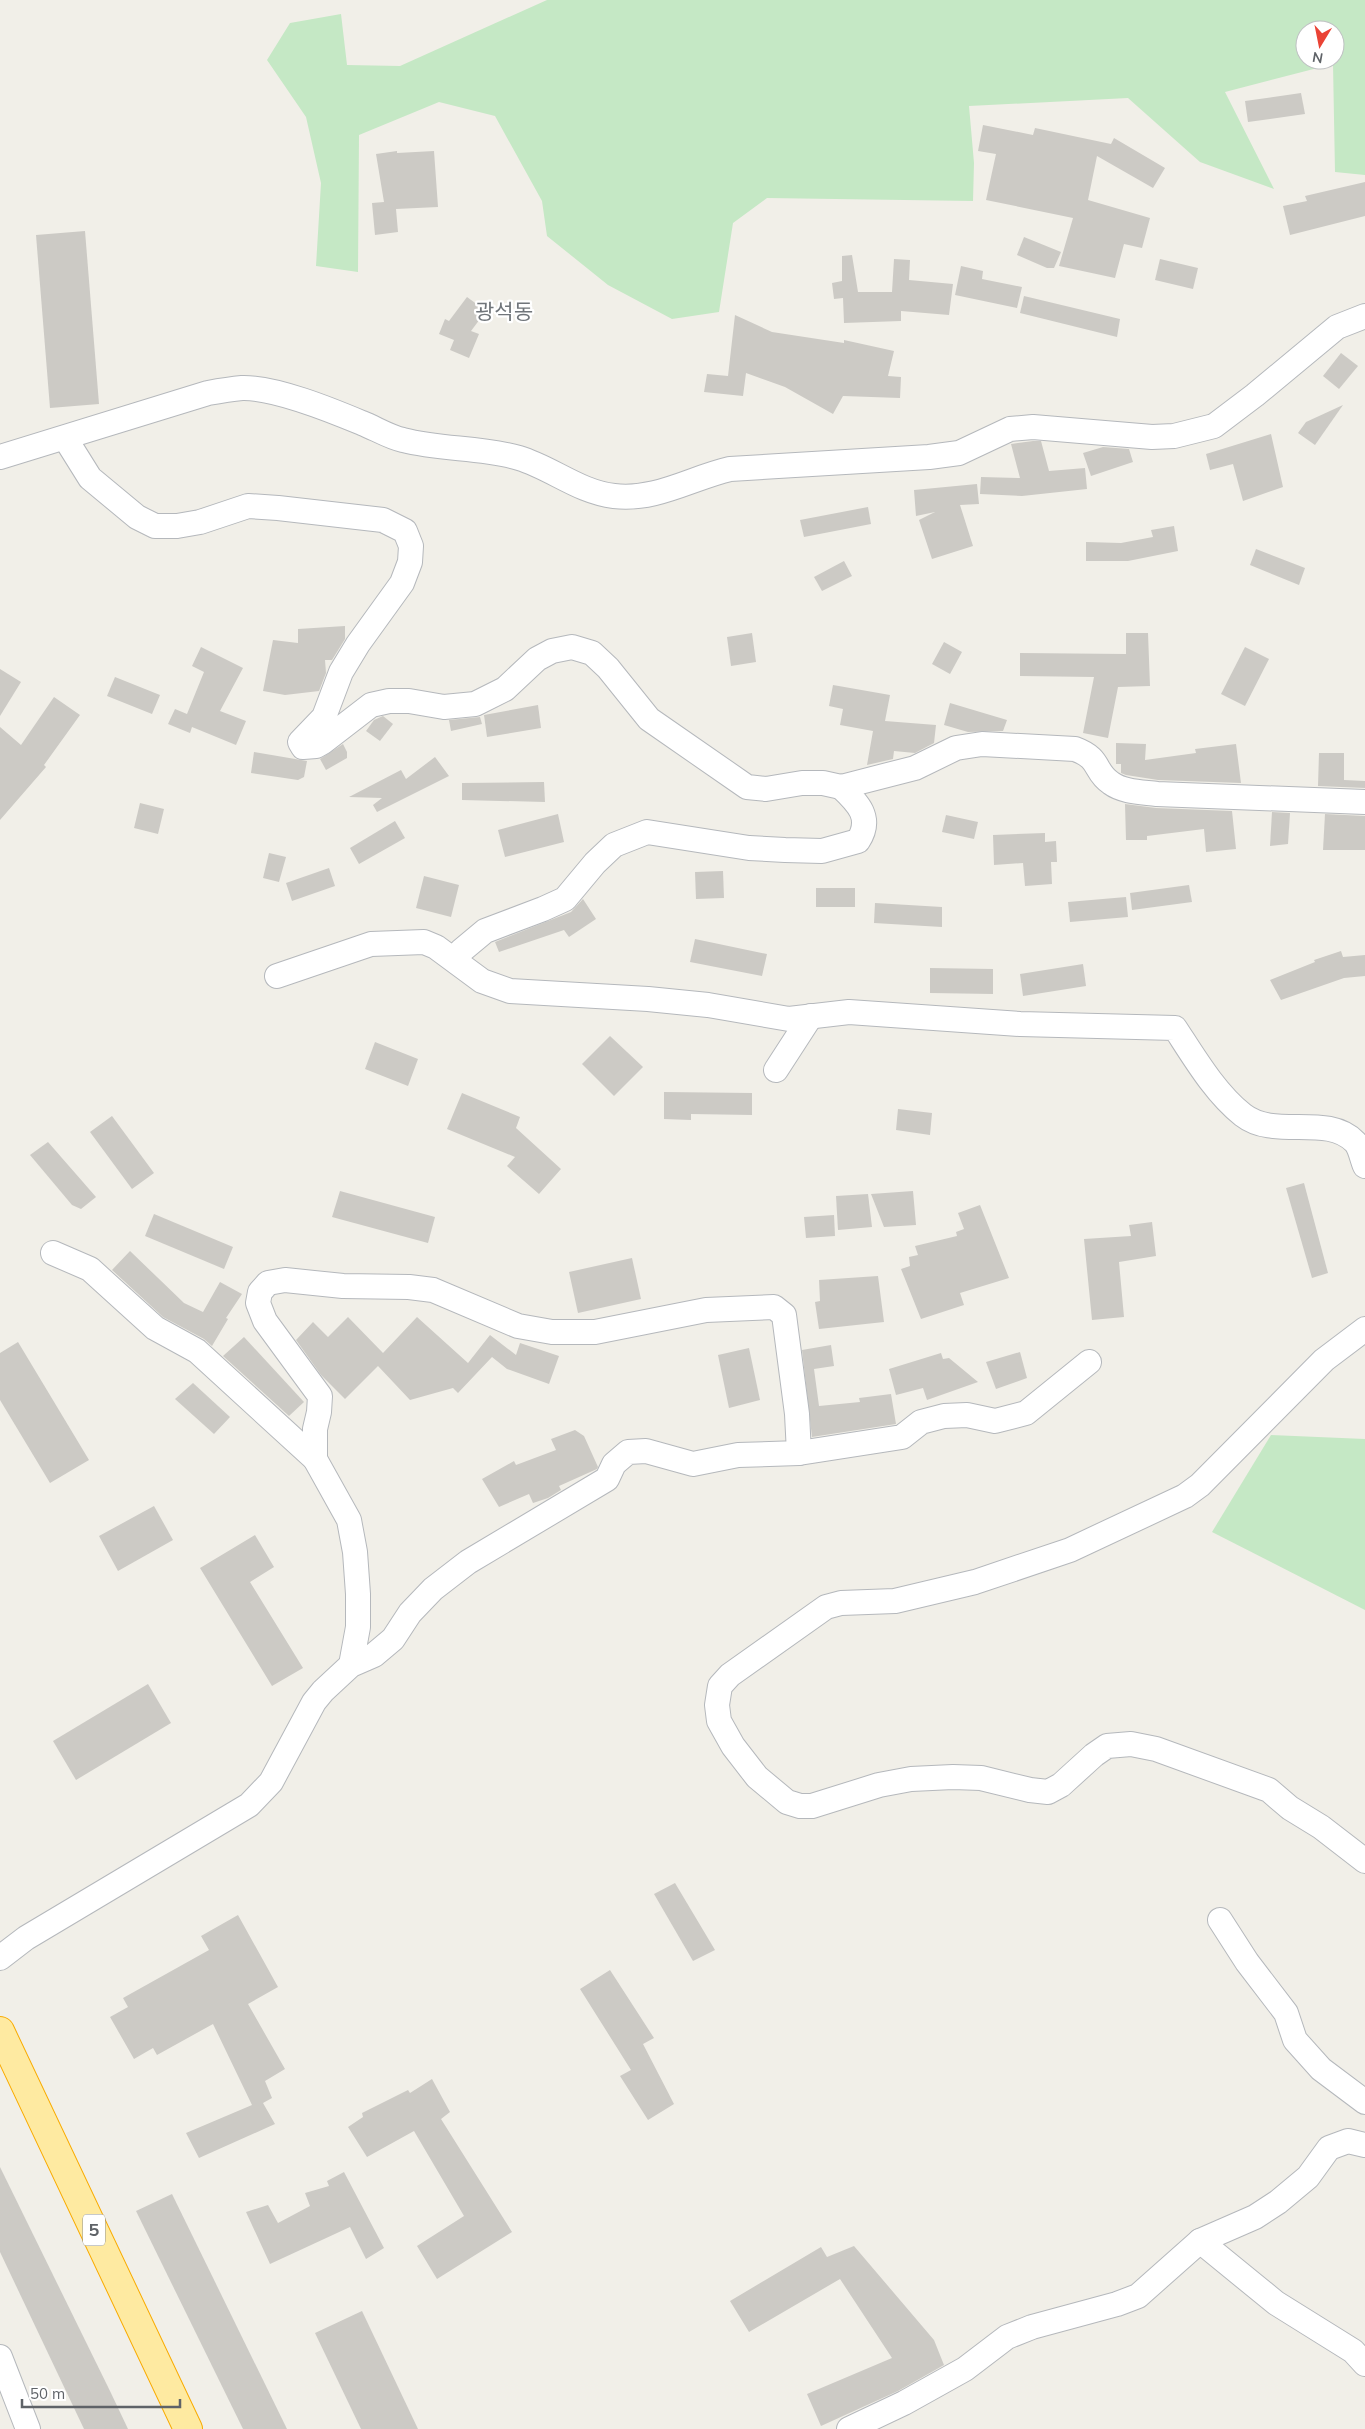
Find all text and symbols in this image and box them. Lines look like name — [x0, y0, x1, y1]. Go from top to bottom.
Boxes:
north arrow — [1295, 20, 1345, 70]
text: N — [1311, 48, 1325, 68]
district label: 광석동 — [475, 298, 533, 324]
road number: 5 — [83, 2214, 105, 2246]
scale bar — [22, 2376, 180, 2408]
text: 50 m — [30, 2384, 65, 2403]

